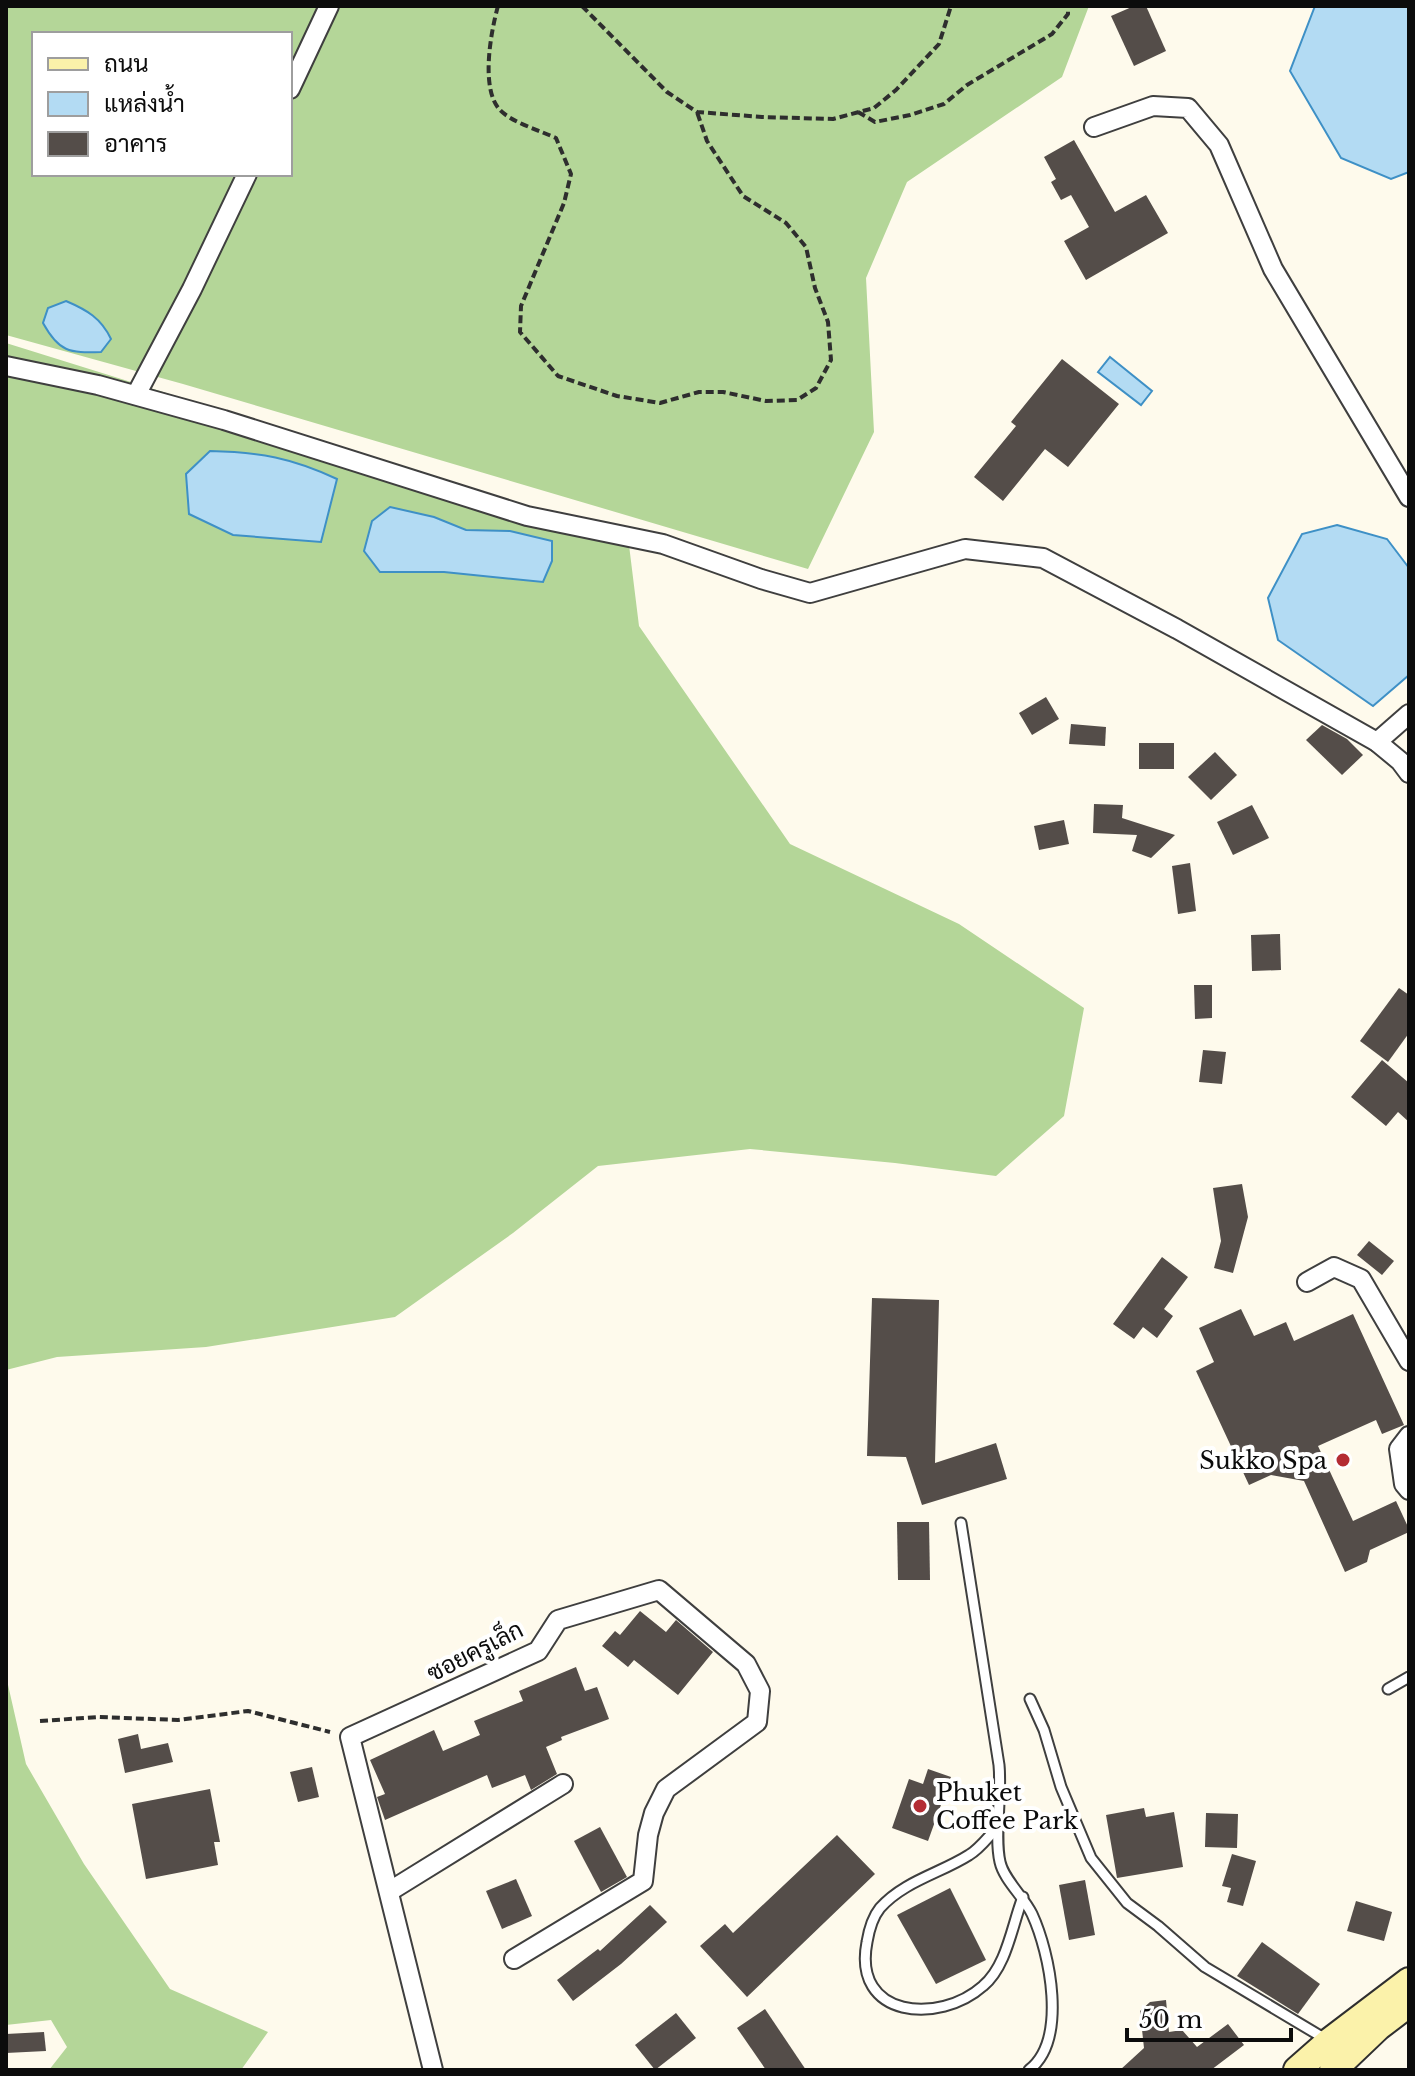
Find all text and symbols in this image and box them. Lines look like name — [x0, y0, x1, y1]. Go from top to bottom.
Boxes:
legend — [32, 32, 292, 176]
text: ถนน — [104, 49, 149, 78]
text: แหล่งน้ำ — [104, 84, 185, 118]
text: อาคาร — [104, 129, 167, 158]
place label: Sukko Spa — [1199, 1446, 1328, 1475]
marker: Sukko Spa — [1334, 1451, 1352, 1469]
street label: ซอยครูเล็ก — [421, 1613, 529, 1690]
place label: Phuket Coffee Park — [936, 1778, 1079, 1835]
marker: Phuket Coffee Park — [911, 1797, 929, 1815]
scale bar — [1127, 1992, 1291, 2042]
text: 50 m — [1139, 2005, 1203, 2034]

